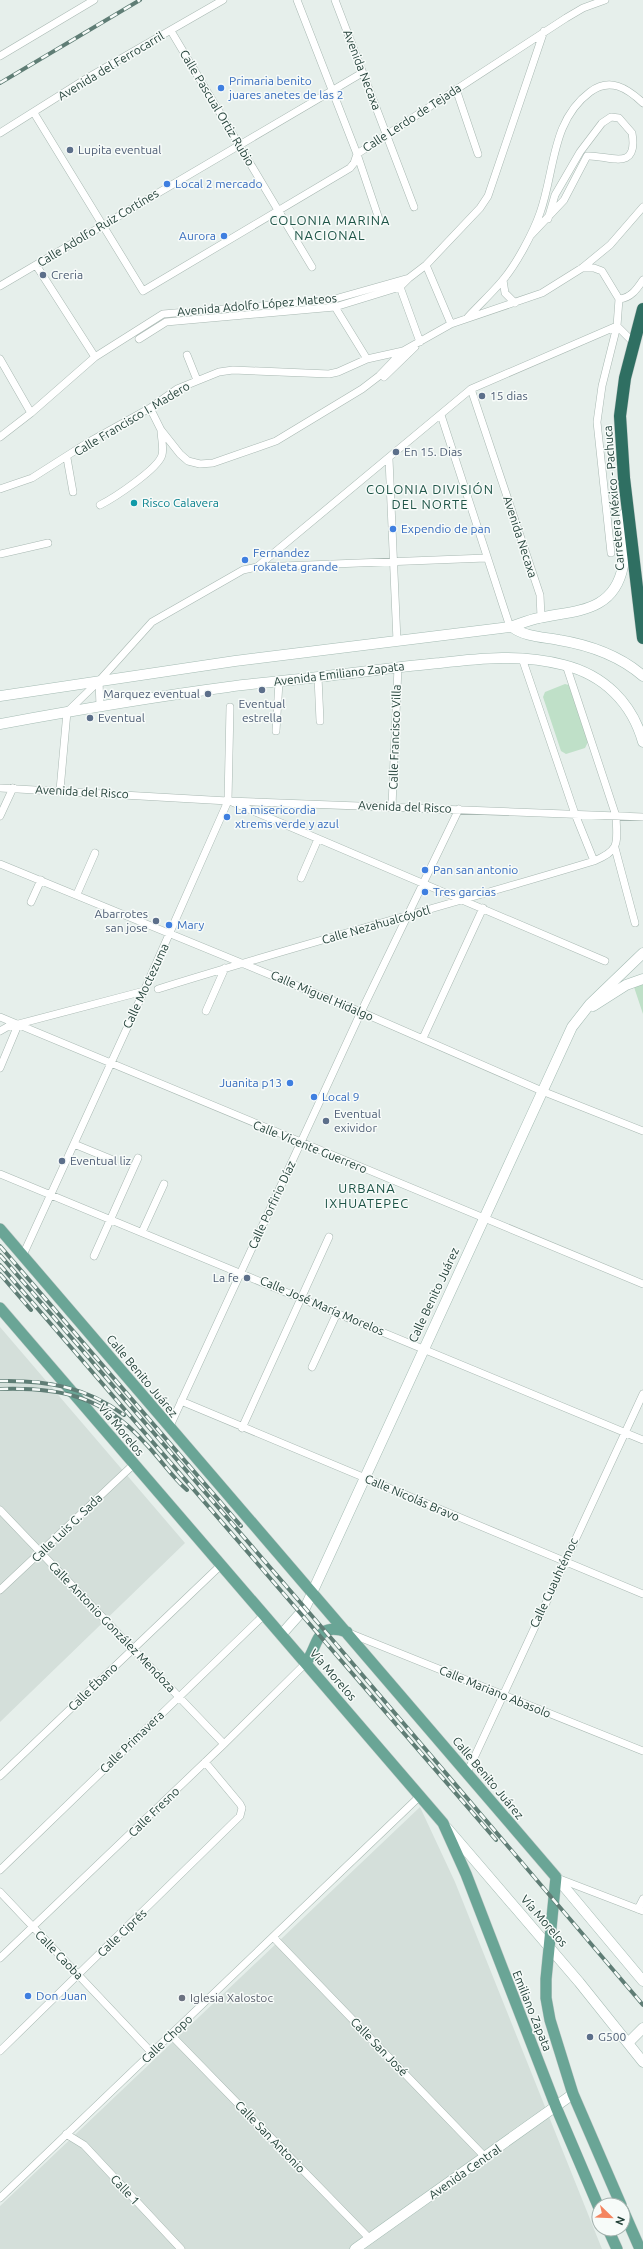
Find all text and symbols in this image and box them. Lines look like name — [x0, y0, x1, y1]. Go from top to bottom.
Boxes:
street label: Avenida Necaxa — [341, 28, 384, 112]
street label: Avenida del Ferrocarril — [55, 29, 166, 102]
street label: Calle Pascual Ortiz Rubio — [178, 47, 257, 168]
place label: Primaria benito juares anetes de las 2 — [228, 74, 343, 101]
street label: Calle Lerdo de Tejada — [360, 81, 463, 154]
marker: Primaria benito juares anetes de las 2 — [216, 83, 226, 93]
place label: Lupita eventual — [78, 143, 161, 156]
marker: Lupita eventual — [65, 145, 75, 155]
place label: Local 2 mercado — [175, 177, 263, 190]
marker: Local 2 mercado — [162, 179, 172, 189]
street label: Calle Adolfo Ruiz Cortínes — [35, 186, 161, 269]
district label: COLONIA MARINA NACIONAL — [269, 213, 391, 242]
place label: Aurora — [179, 229, 216, 242]
marker: Aurora — [219, 231, 229, 241]
place label: Creria — [51, 268, 83, 281]
marker: Creria — [38, 270, 48, 280]
street label: Avenida Adolfo López Mateos — [177, 291, 337, 318]
street label: Calle Francisco I. Madero — [72, 379, 192, 458]
place label: 15 dias — [490, 389, 528, 402]
marker: 15 dias — [477, 391, 487, 401]
street label: Carretera México - Pachuca — [601, 425, 626, 571]
place label: En 15. Dias — [404, 445, 462, 458]
marker: En 15. Dias — [391, 447, 401, 457]
district label: COLONIA DIVISIÓN DEL NORTE — [366, 482, 494, 511]
street label: Avenida Necaxa — [501, 494, 540, 579]
place label: Risco Calavera — [142, 496, 219, 509]
marker: Risco Calavera — [129, 498, 139, 508]
place label: Expendio de pan — [401, 522, 491, 535]
marker: Expendio de pan — [388, 524, 398, 534]
place label: Fernandez rokaleta grande — [253, 546, 338, 573]
marker: Fernandez rokaleta grande — [240, 555, 250, 565]
street label: Avenida Emiliano Zapata — [273, 659, 405, 688]
street label: Calle Francisco Villa — [386, 684, 403, 790]
marker: Eventual estrella — [257, 685, 267, 695]
place label: Marquez eventual — [103, 687, 200, 700]
marker: Marquez eventual — [203, 689, 213, 699]
place label: Eventual estrella — [239, 697, 285, 724]
place label: Eventual — [98, 711, 145, 724]
marker: Eventual — [85, 713, 95, 723]
street label: Avenida del Risco — [35, 783, 129, 800]
street label: Avenida del Risco — [358, 798, 452, 815]
place label: La misericordia xtrems verde y azul — [235, 803, 339, 830]
marker: La misericordia xtrems verde y azul — [222, 812, 232, 822]
place label: Pan san antonio — [433, 863, 518, 876]
marker: Pan san antonio — [420, 865, 430, 875]
place label: Tres garcias — [433, 885, 496, 898]
marker: Tres garcias — [420, 887, 430, 897]
street label: Calle Nezahualcóyotl — [320, 903, 432, 946]
place label: Abarrotes san jose — [94, 907, 148, 934]
marker: Abarrotes san jose — [151, 916, 161, 926]
place label: Mary — [177, 918, 204, 931]
marker: Mary — [164, 920, 174, 930]
street label: Calle Moctezuma — [120, 941, 171, 1030]
street label: Calle Miguel Hidalgo — [269, 968, 376, 1023]
place label: Juanita p13 — [219, 1076, 282, 1089]
marker: Juanita p13 — [285, 1078, 295, 1088]
place label: Local 9 — [322, 1090, 360, 1103]
marker: Local 9 — [309, 1092, 319, 1102]
place label: Eventual exividor — [334, 1107, 381, 1134]
marker: Eventual exividor — [321, 1116, 331, 1126]
street label: Calle Vicente Guerrero — [251, 1118, 369, 1175]
place label: Eventual liz — [70, 1154, 132, 1167]
marker: Eventual liz — [57, 1156, 67, 1166]
street label: Calle Porfirio Díaz — [245, 1158, 298, 1251]
district label: URBANA IXHUATEPEC — [325, 1181, 409, 1210]
street label: Calle Benito Juárez — [406, 1245, 461, 1344]
place label: La fe — [213, 1271, 239, 1284]
marker: La fe — [242, 1273, 252, 1283]
street label: Calle José María Morelos — [258, 1273, 386, 1338]
street label: Calle Benito Juárez — [104, 1332, 181, 1420]
street label: Vía Morelos — [96, 1401, 147, 1458]
street label: Calle Nicolás Bravo — [363, 1472, 462, 1523]
street label: Calle Luis G. Sada — [29, 1491, 104, 1564]
street label: Calle Cuauhtémoc — [527, 1536, 580, 1630]
street label: Calle Antonio González Mendoza — [47, 1559, 178, 1695]
street label: Vía Morelos — [308, 1646, 359, 1703]
street label: Calle Ébano — [65, 1660, 120, 1713]
street label: Calle Mariano Abasolo — [437, 1663, 553, 1720]
street label: Calle Primavera — [97, 1708, 166, 1775]
street label: Calle Benito Juárez — [450, 1734, 527, 1822]
street label: Calle Fresno — [126, 1784, 182, 1839]
street label: Vía Morelos — [519, 1892, 570, 1949]
street label: Calle Ciprés — [95, 1906, 149, 1959]
street label: Calle Caoba — [33, 1927, 86, 1982]
street label: Emiliano Zapata — [510, 1969, 555, 2053]
place label: Don Juan — [36, 1989, 87, 2002]
marker: Don Juan — [23, 1991, 33, 2001]
place label: Iglesia Xalostoc — [190, 1991, 273, 2004]
marker: Iglesia Xalostoc — [177, 1993, 187, 2003]
street label: Calle Chopo — [139, 2012, 195, 2065]
street label: Calle San José — [348, 2015, 410, 2079]
place label: G500 — [598, 2030, 626, 2043]
marker: G500 — [585, 2032, 595, 2042]
street label: Calle San Antonio — [233, 2098, 308, 2175]
street label: Avenida Central — [426, 2142, 503, 2201]
street label: Calle 1 — [108, 2172, 142, 2207]
north arrow — [591, 2197, 631, 2237]
text: N — [613, 2215, 627, 2227]

